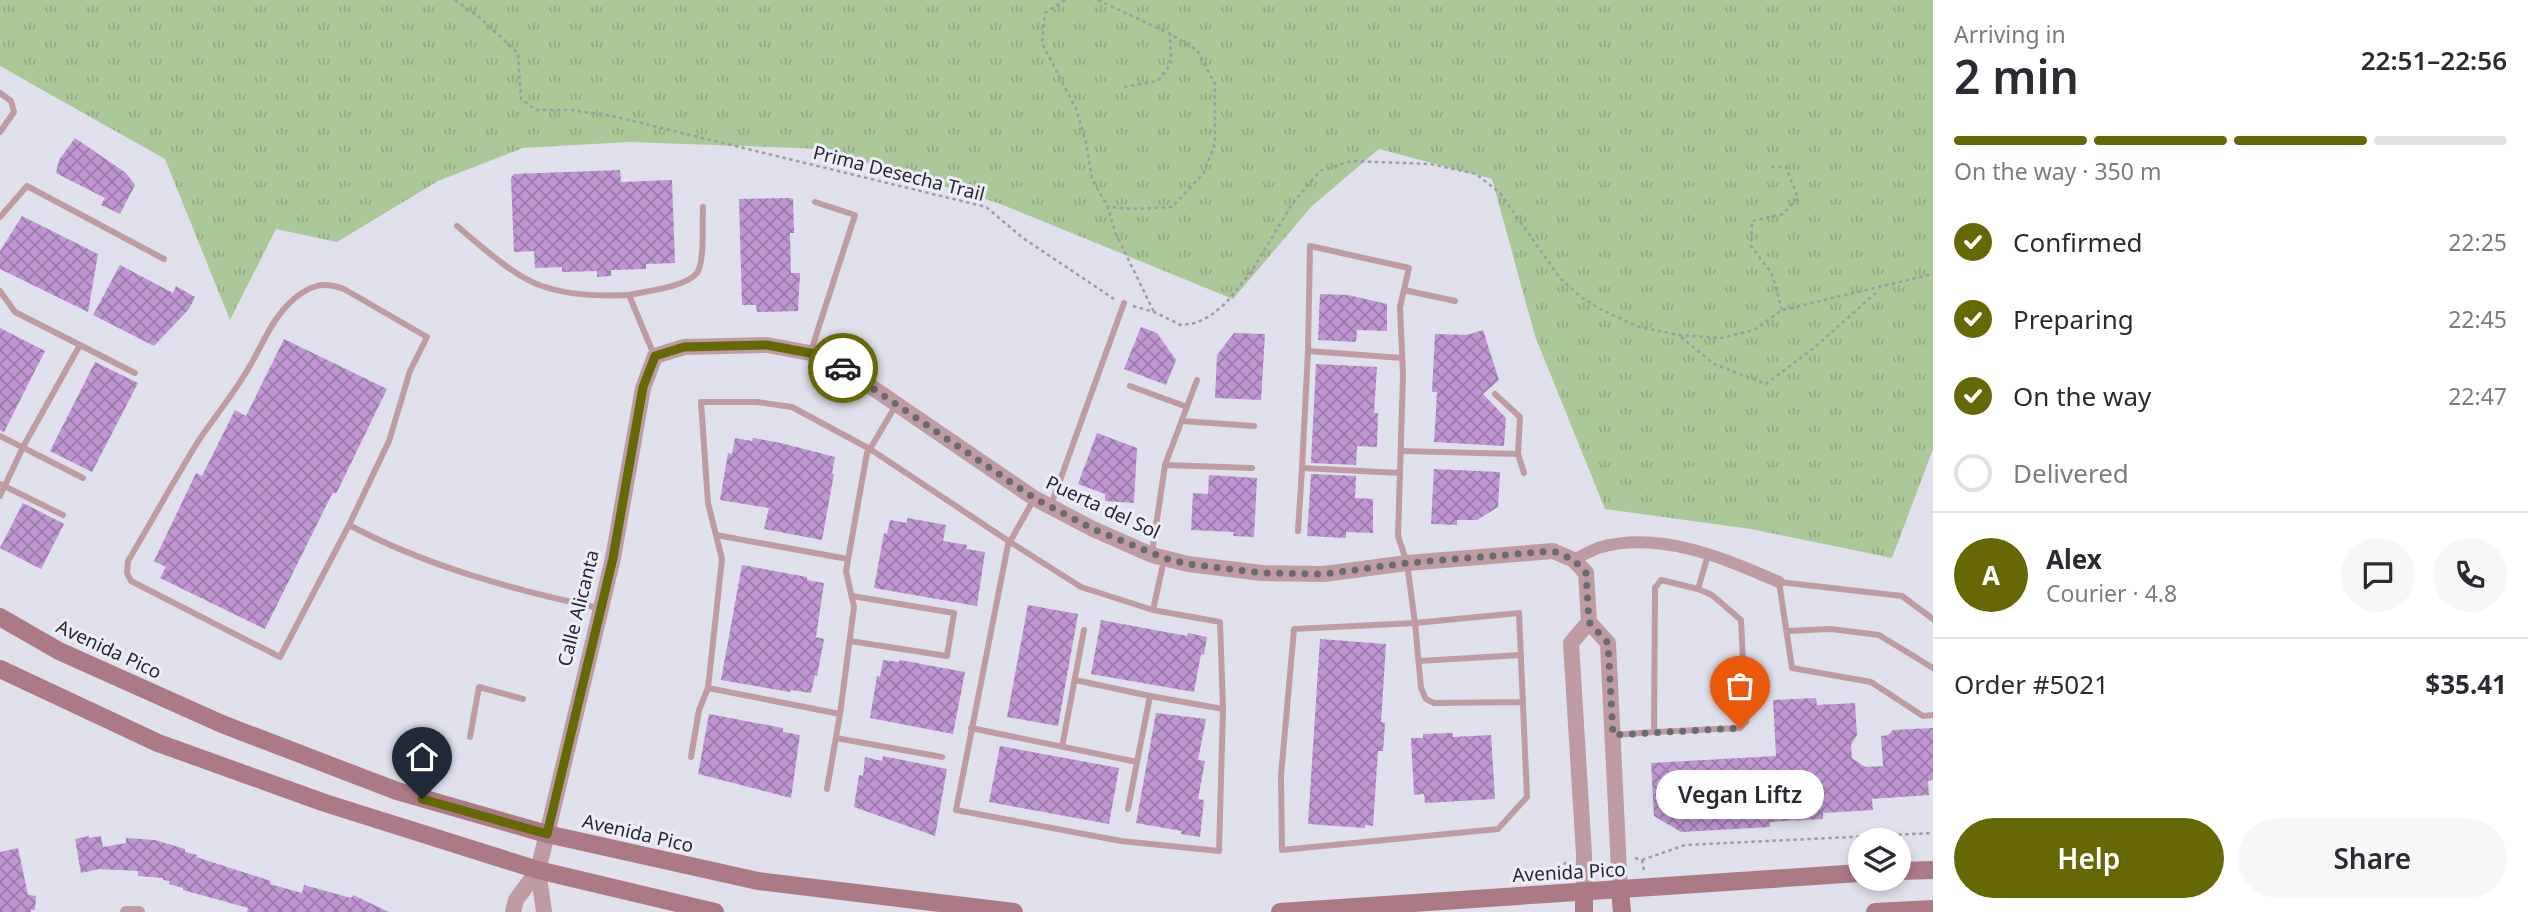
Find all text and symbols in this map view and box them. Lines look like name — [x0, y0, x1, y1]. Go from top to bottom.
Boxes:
text: Arriving in — [1954, 18, 2066, 50]
text: 22:51–22:56 — [2361, 42, 2507, 78]
text: 2 min — [1954, 45, 2079, 107]
street label: Prima Desecha Trail — [810, 139, 988, 207]
text: On the way · 350 m — [1954, 155, 2161, 187]
icon: check — [1954, 223, 1992, 261]
text: Confirmed — [2013, 224, 2143, 260]
text: 22:25 — [2448, 226, 2507, 258]
icon: check — [1954, 300, 1992, 338]
text: Preparing — [2013, 301, 2134, 337]
text: 22:45 — [2448, 303, 2507, 335]
courier — [808, 333, 878, 403]
icon: car — [824, 349, 862, 387]
icon: check — [1954, 377, 1992, 415]
text: On the way — [2013, 378, 2151, 414]
text: 22:47 — [2448, 380, 2507, 412]
text: Delivered — [2013, 455, 2129, 491]
street label: Puerta del Sol — [1042, 469, 1164, 545]
button: chat — [2341, 538, 2415, 612]
button: phone — [2433, 538, 2507, 612]
text: Alex — [2046, 541, 2102, 577]
street label: Calle Alicanta — [551, 547, 605, 669]
text: A — [1982, 557, 2000, 593]
text: Courier · 4.8 — [2046, 577, 2177, 609]
street label: Avenida Pico — [52, 613, 166, 685]
pin — [1710, 656, 1770, 728]
text: Order #5021 — [1954, 666, 2109, 702]
text: $35.41 — [2425, 666, 2507, 702]
icon: bag — [1721, 667, 1759, 705]
pin — [392, 727, 452, 799]
icon: home — [403, 738, 441, 776]
callout: Vegan Liftz — [1656, 770, 1824, 819]
text: Vegan Liftz — [1678, 778, 1802, 810]
street label: Avenida Pico — [580, 808, 696, 858]
button: Help — [1954, 818, 2224, 898]
button: Share — [2238, 818, 2507, 898]
map controls — [1848, 828, 1911, 891]
button: layers — [1848, 828, 1911, 891]
street label: Avenida Pico — [1512, 856, 1626, 888]

